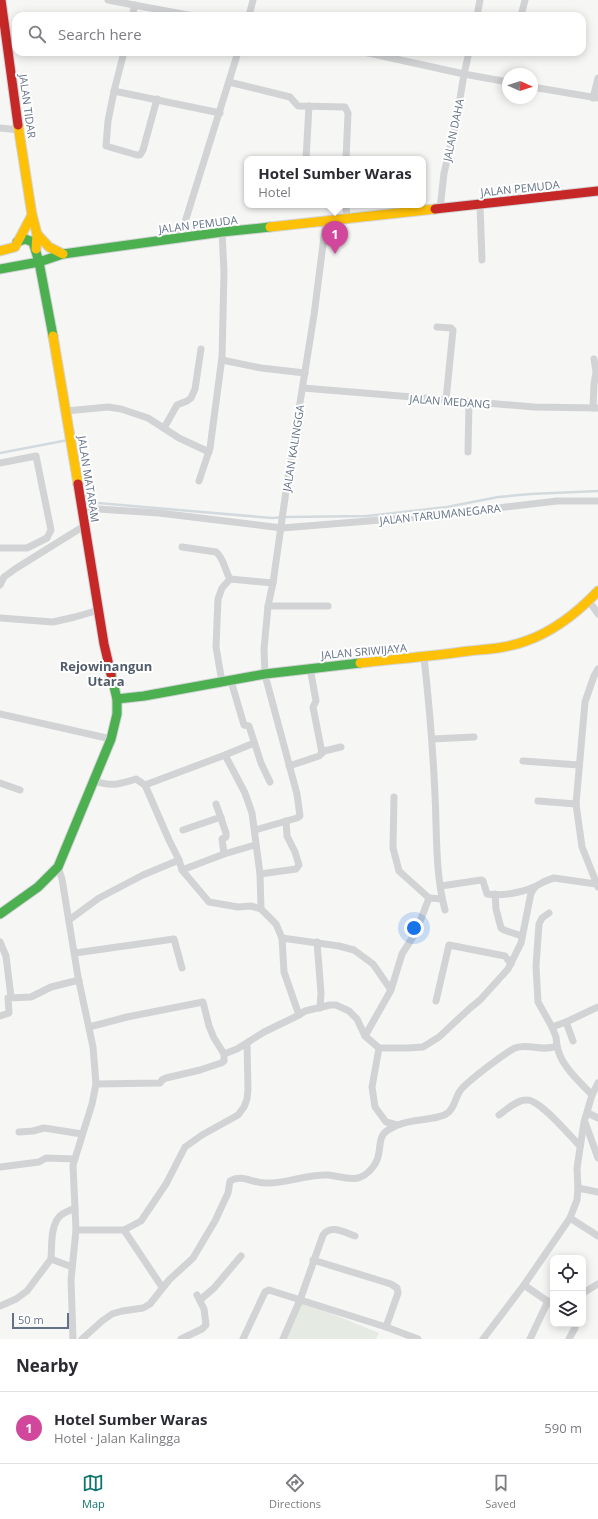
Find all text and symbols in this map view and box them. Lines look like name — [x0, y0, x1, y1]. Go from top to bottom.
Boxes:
search box — [12, 12, 586, 56]
icon: search — [26, 23, 48, 45]
text: Search here — [58, 24, 142, 44]
north arrow — [502, 68, 538, 104]
street label: JALAN TIDAR — [16, 72, 40, 139]
street label: JALAN DAHA — [439, 97, 467, 164]
popup — [244, 156, 426, 208]
text: Hotel Sumber Waras — [258, 163, 412, 183]
street label: JALAN PEMUDA — [479, 176, 560, 200]
text: Hotel — [258, 183, 291, 201]
street label: JALAN PEMUDA — [157, 212, 238, 236]
pin: 1 — [322, 221, 348, 254]
street label: JALAN MEDANG — [408, 391, 491, 411]
street label: JALAN KALINGGA — [279, 404, 307, 493]
street label: JALAN MATARAM — [75, 434, 103, 523]
street label: JALAN TARUMANEGARA — [378, 500, 501, 528]
street label: JALAN SRIWIJAYA — [320, 640, 407, 662]
district label: Rejowinangun Utara — [60, 657, 152, 690]
your location — [404, 918, 424, 938]
map controls — [550, 1255, 586, 1327]
button: locate — [550, 1255, 586, 1291]
button: layers — [550, 1291, 586, 1327]
scale bar — [12, 1311, 69, 1330]
text: 50 m — [18, 1312, 44, 1327]
text: Nearby — [16, 1354, 78, 1377]
text: Hotel Sumber Waras — [54, 1409, 207, 1429]
text: 1 — [25, 1419, 33, 1437]
text: 590 m — [544, 1419, 582, 1437]
text: Hotel · Jalan Kalingga — [54, 1429, 180, 1447]
tab: Map — [82, 1472, 105, 1511]
tab: Directions — [269, 1472, 321, 1511]
tab: Saved — [485, 1472, 516, 1511]

